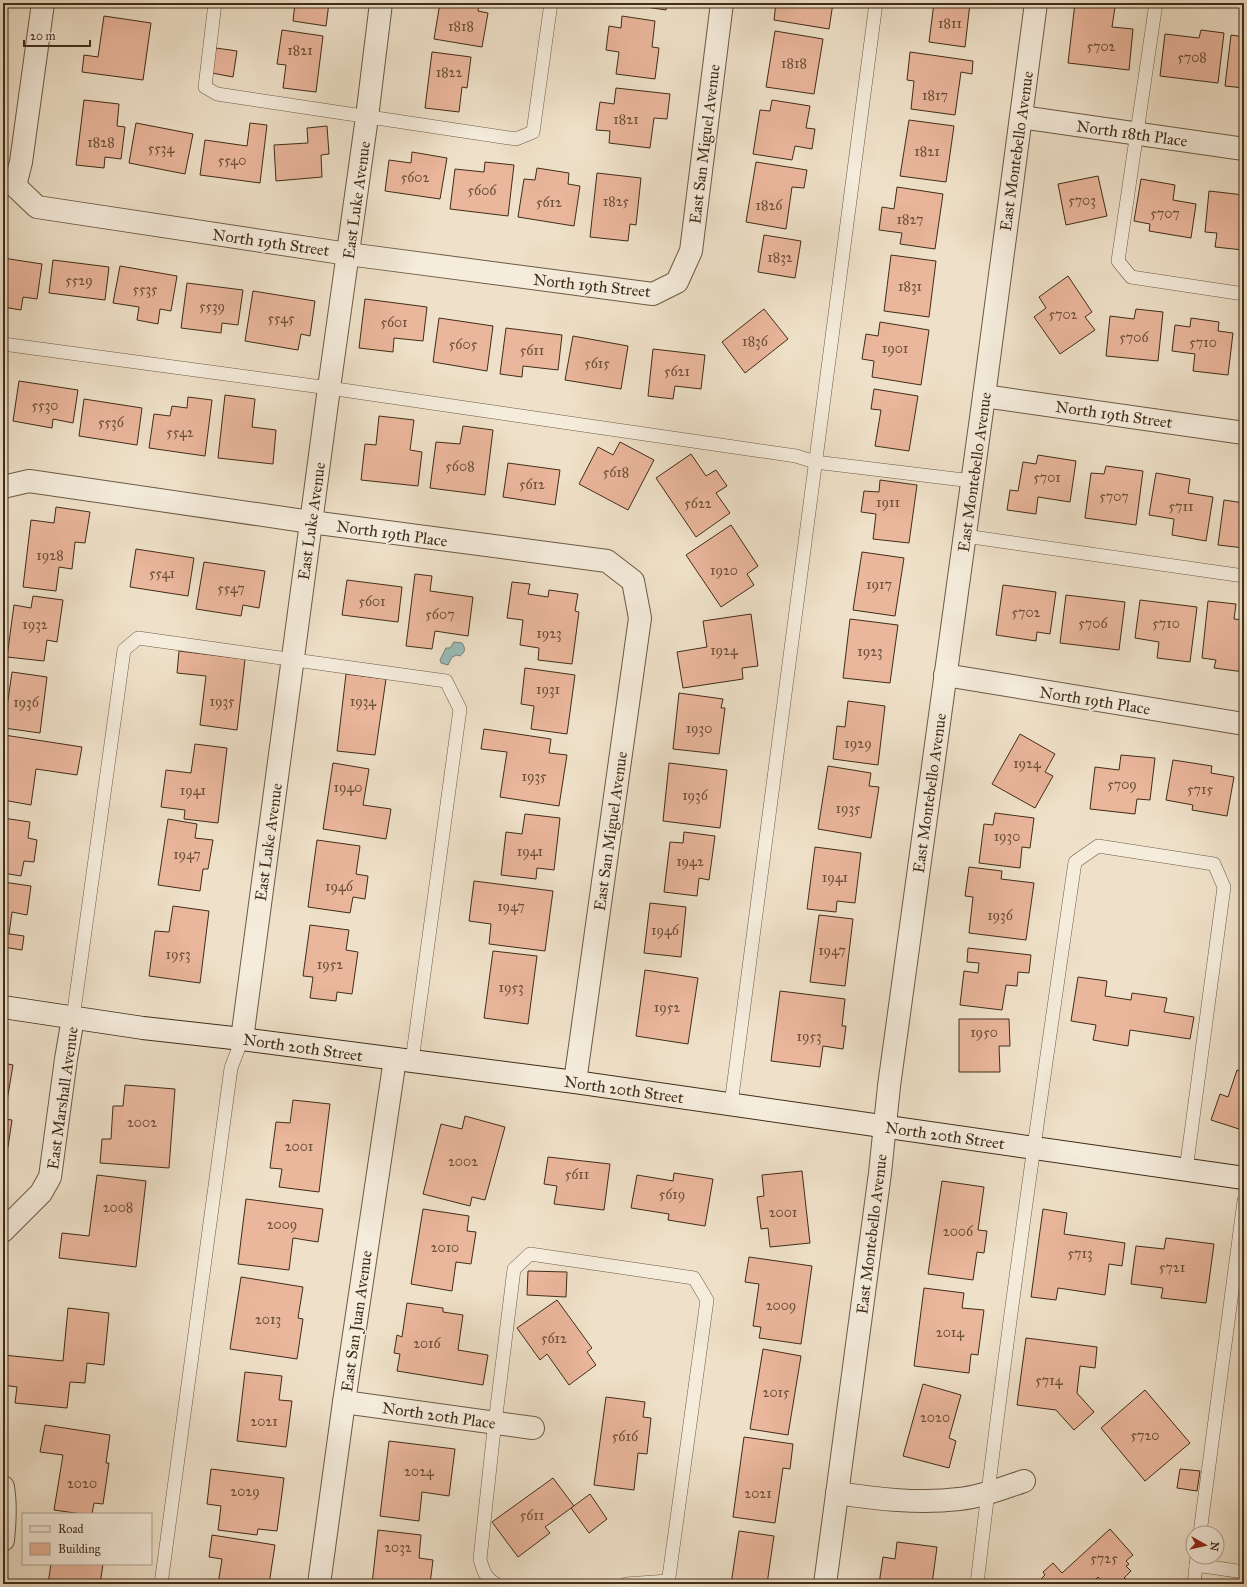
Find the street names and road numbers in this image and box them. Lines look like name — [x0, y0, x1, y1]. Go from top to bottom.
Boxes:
street label: East San Miguel Avenue — [685, 63, 725, 225]
street label: East Montebello Avenue — [996, 70, 1037, 232]
street label: North 18th Place — [1075, 116, 1189, 151]
street label: East Luke Avenue — [339, 140, 374, 260]
street label: North 19th Street — [211, 225, 331, 260]
street label: North 19th Street — [532, 270, 652, 301]
street label: East Montebello Avenue — [954, 391, 995, 553]
street label: North 19th Street — [1054, 397, 1174, 432]
street label: East Luke Avenue — [294, 461, 329, 581]
street label: North 19th Place — [335, 516, 449, 551]
street label: North 19th Place — [1038, 682, 1152, 719]
street label: East Montebello Avenue — [909, 712, 950, 874]
street label: East San Miguel Avenue — [590, 750, 632, 912]
street label: East Luke Avenue — [251, 782, 286, 902]
street label: East Marshall Avenue — [43, 1025, 82, 1171]
street label: North 20th Street — [242, 1030, 364, 1065]
street label: North 20th Street — [563, 1072, 685, 1107]
street label: North 20th Street — [884, 1118, 1006, 1153]
street label: East Montebello Avenue — [852, 1153, 891, 1315]
street label: East San Juan Avenue — [337, 1249, 377, 1393]
street label: North 20th Place — [381, 1398, 497, 1433]

